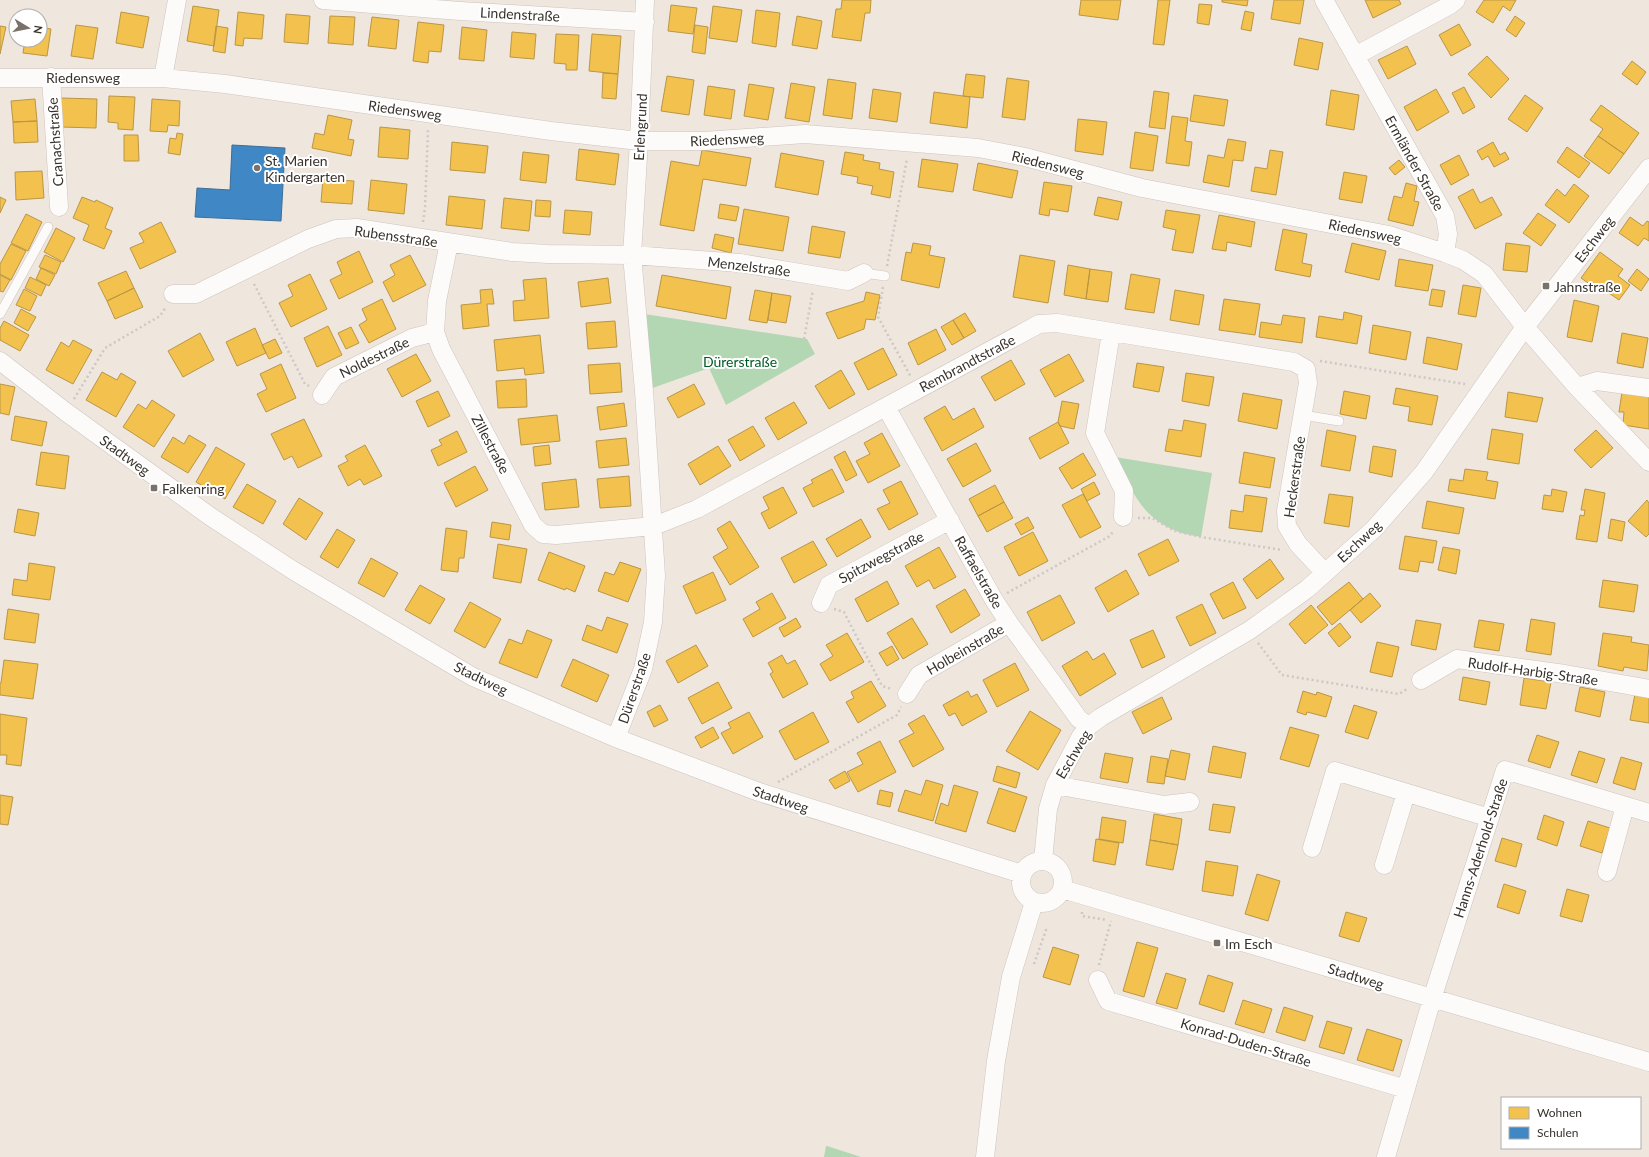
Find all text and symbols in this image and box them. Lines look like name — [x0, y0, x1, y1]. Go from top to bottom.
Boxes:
street label: Lindenstraße — [480, 3, 560, 25]
north arrow — [8, 8, 48, 48]
text: N — [31, 25, 45, 35]
street label: Riedensweg — [46, 69, 120, 86]
street label: Erlengrund — [630, 93, 650, 161]
street label: Riedensweg — [367, 96, 443, 124]
street label: Cranachstraße — [43, 97, 67, 187]
street label: Ermländer Straße — [1382, 113, 1448, 213]
street label: Riedensweg — [690, 129, 764, 149]
street label: Riedensweg — [1010, 147, 1086, 181]
place label: St. Marien Kindergarten — [265, 152, 345, 185]
marker: St. Marien Kindergarten — [252, 163, 262, 173]
street label: Eschweg — [1571, 212, 1617, 266]
street label: Riedensweg — [1327, 215, 1403, 247]
street label: Rubensstraße — [353, 222, 439, 250]
street label: Menzelstraße — [707, 252, 791, 280]
place label: Jahnstraße — [1554, 278, 1621, 295]
marker: Jahnstraße — [1541, 281, 1551, 291]
street label: Rembrandtstraße — [916, 331, 1018, 395]
street label: Noldestraße — [336, 333, 412, 381]
park label: Dürerstraße — [703, 353, 777, 370]
street label: Zillestraße — [468, 412, 514, 476]
street label: Stadtweg — [97, 431, 153, 479]
street label: Heckerstraße — [1280, 435, 1308, 519]
place label: Falkenring — [162, 480, 225, 497]
marker: Falkenring — [149, 483, 159, 493]
street label: Eschweg — [1333, 516, 1385, 566]
street label: Spitzwegstraße — [835, 527, 927, 587]
street label: Raffaelstraße — [951, 533, 1007, 611]
street label: Holbeinstraße — [923, 620, 1007, 678]
street label: Dürerstraße — [614, 650, 654, 726]
street label: Rudolf-Harbig-Straße — [1467, 653, 1599, 689]
street label: Stadtweg — [451, 658, 511, 698]
street label: Eschweg — [1052, 726, 1094, 782]
street label: Hanns-Aderhold-Straße — [1449, 776, 1511, 920]
street label: Stadtweg — [751, 782, 811, 816]
place label: Im Esch — [1225, 935, 1272, 952]
marker: Im Esch — [1212, 938, 1222, 948]
street label: Stadtweg — [1326, 959, 1386, 993]
street label: Konrad-Duden-Straße — [1179, 1014, 1313, 1070]
legend — [1501, 1097, 1641, 1149]
text: Wohnen — [1537, 1105, 1582, 1120]
text: Schulen — [1537, 1125, 1578, 1140]

